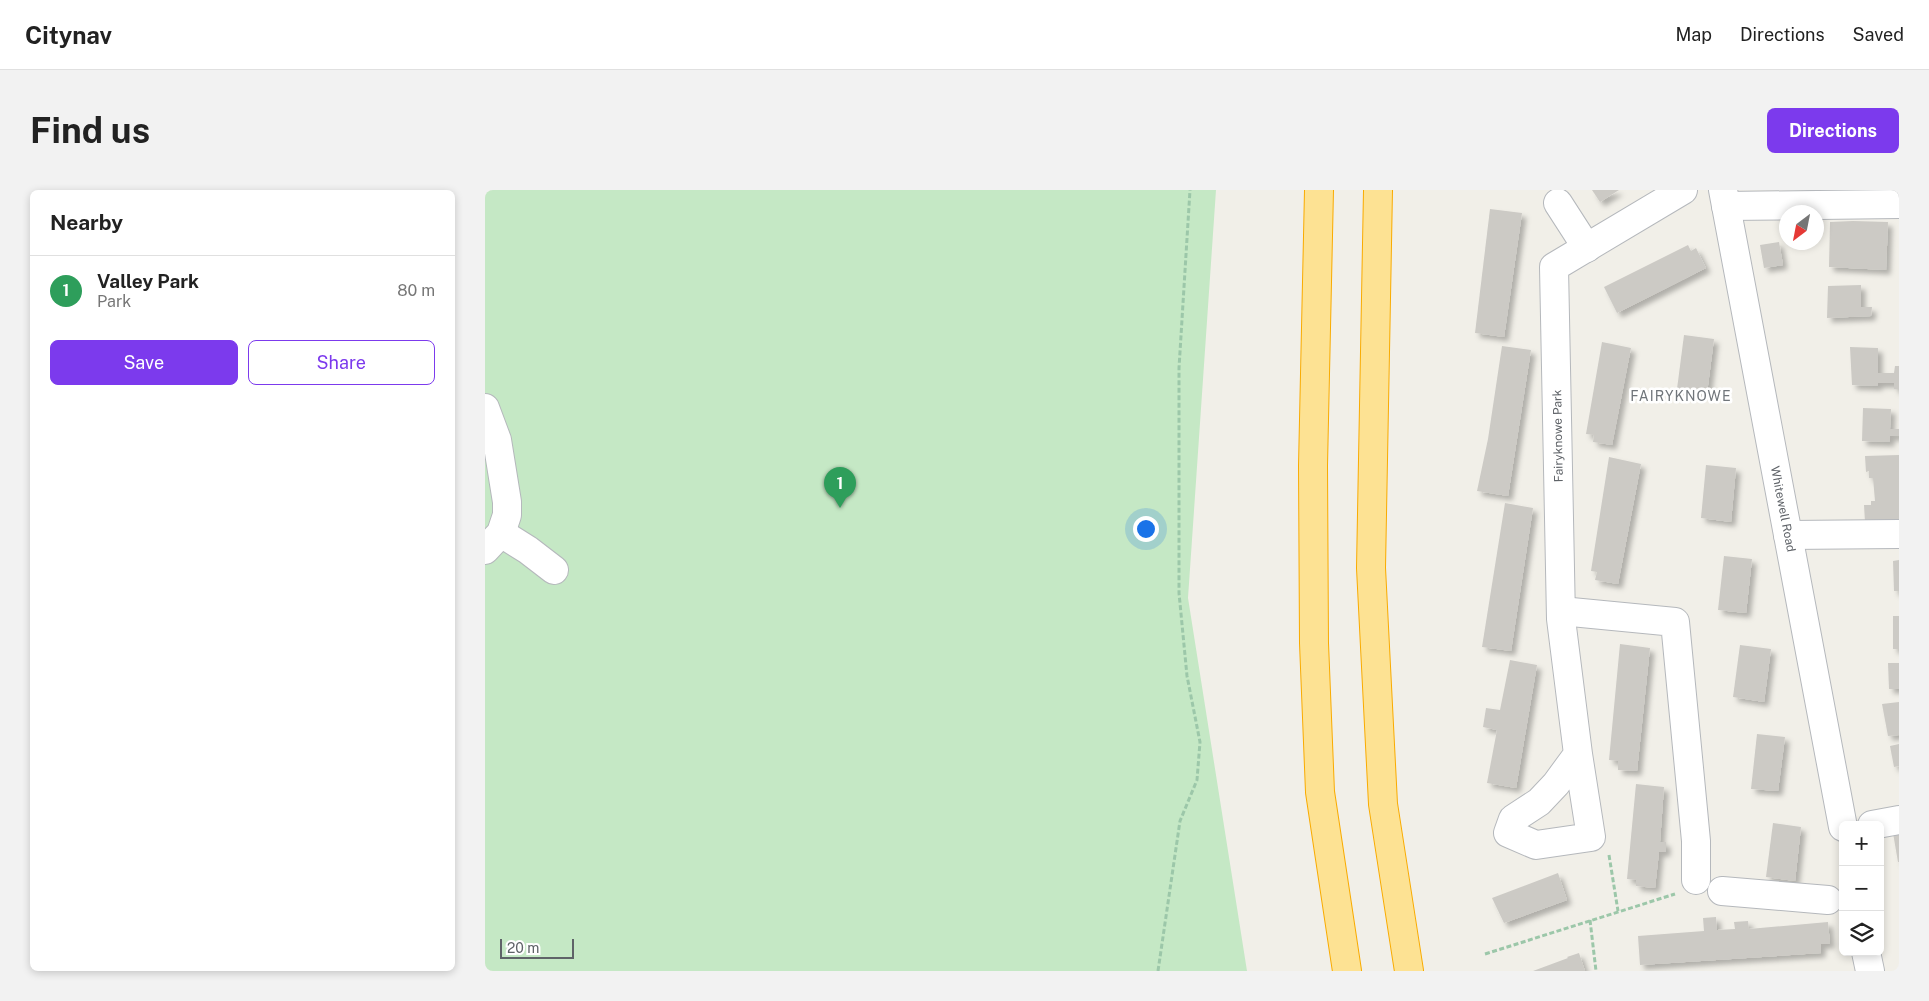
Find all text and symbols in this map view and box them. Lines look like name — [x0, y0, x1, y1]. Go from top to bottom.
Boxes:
text: Citynav — [25, 21, 112, 49]
text: Map — [1675, 24, 1712, 45]
text: Directions — [1740, 24, 1825, 45]
text: Saved — [1853, 24, 1904, 45]
button: Directions — [1767, 108, 1899, 153]
text: Find us — [30, 110, 150, 151]
north arrow — [1779, 205, 1824, 250]
text: Nearby — [50, 210, 123, 235]
text: Valley Park — [97, 270, 199, 292]
text: 1 — [63, 281, 69, 300]
text: 80 m — [397, 281, 435, 300]
text: Park — [97, 292, 131, 311]
button: Save — [50, 340, 238, 385]
button: Share — [248, 340, 435, 385]
district label: FAIRYKNOWE — [1630, 388, 1732, 404]
street label: Fairyknowe Park — [1550, 389, 1566, 483]
street label: Whitewell Road — [1768, 465, 1798, 553]
pin: 1 — [824, 467, 856, 508]
your location — [1133, 516, 1159, 542]
map controls — [1839, 821, 1884, 956]
button: + — [1839, 821, 1884, 866]
button: − — [1839, 866, 1884, 911]
button: layers — [1839, 911, 1884, 956]
scale bar — [500, 936, 574, 959]
text: 20 m — [507, 940, 539, 956]

